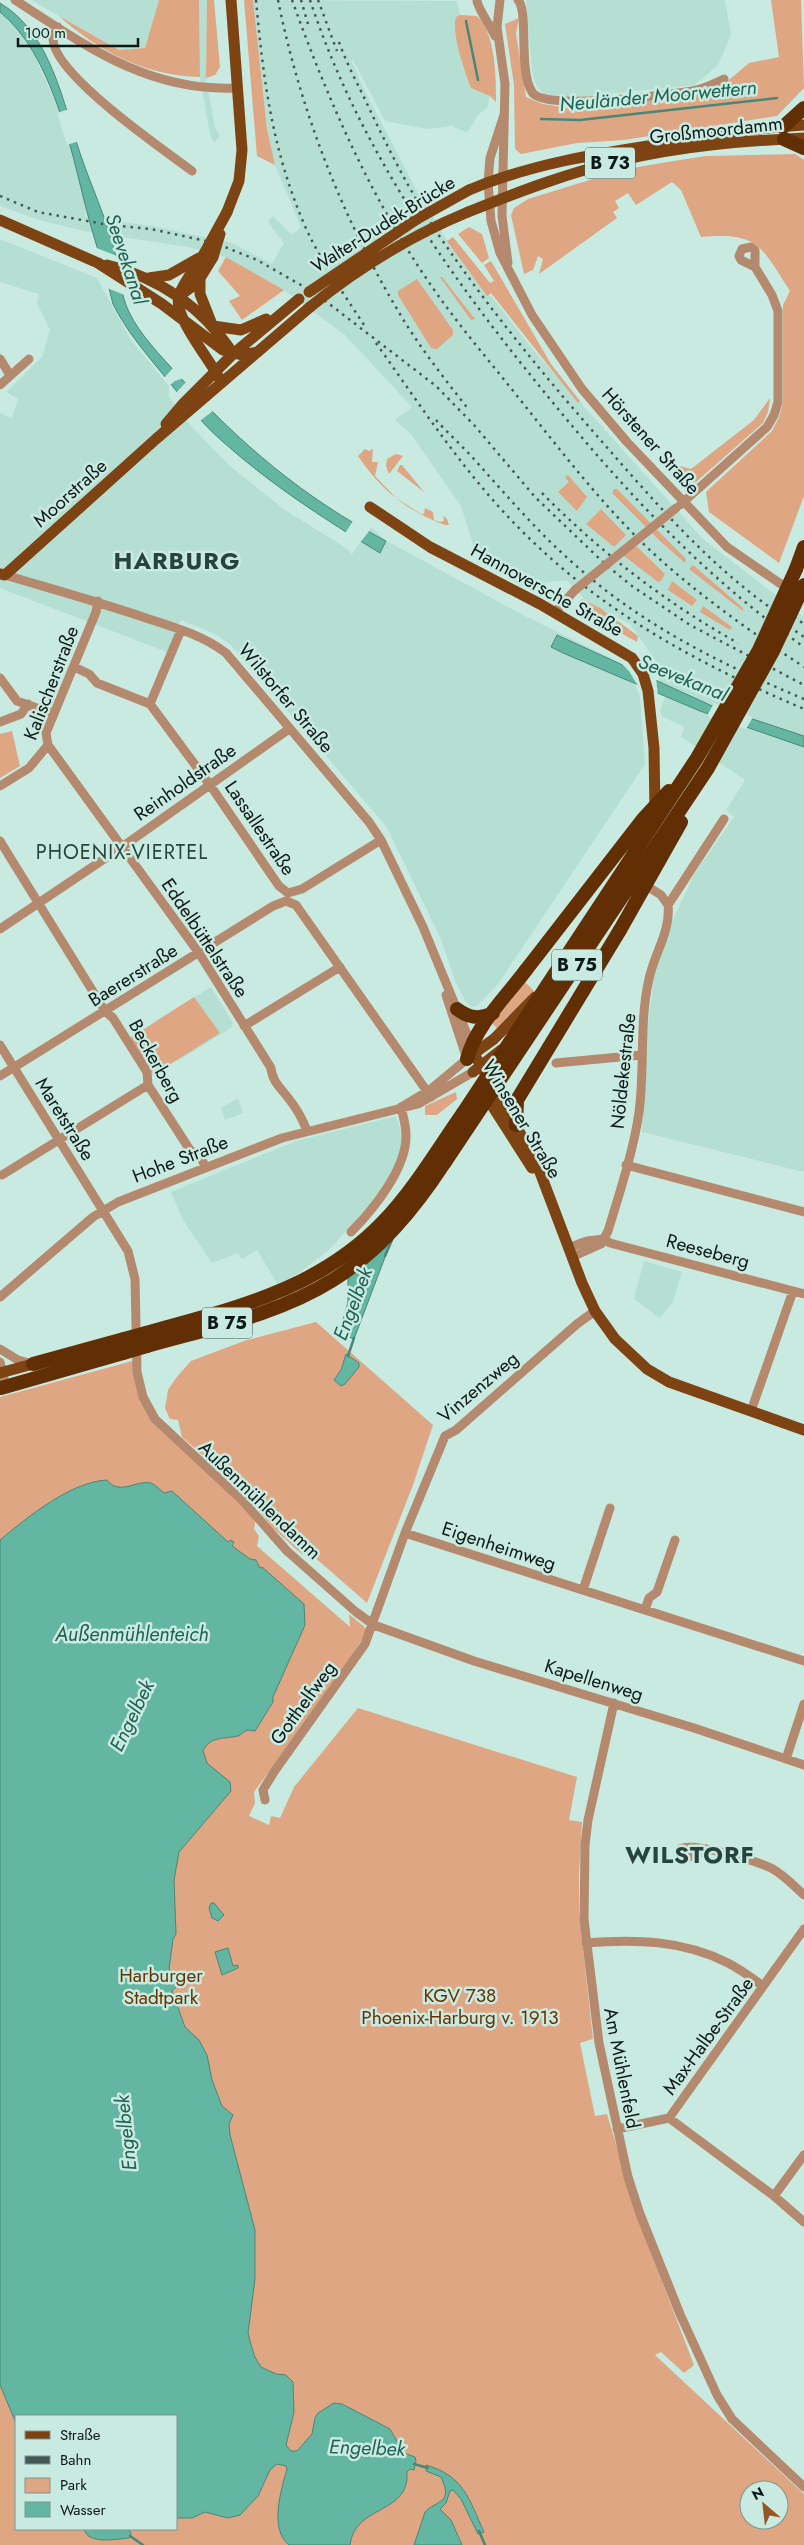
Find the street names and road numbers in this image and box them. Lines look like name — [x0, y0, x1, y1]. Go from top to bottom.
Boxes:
street label: Großmoordamm — [648, 110, 784, 150]
road number: B 73 — [585, 148, 635, 178]
street label: Walter-Dudek-Brücke — [306, 169, 460, 279]
street label: Hörstener Straße — [596, 382, 707, 501]
street label: Moorstraße — [27, 452, 113, 533]
street label: Hannoversche Straße — [466, 537, 628, 643]
street label: Kalischerstraße — [17, 622, 85, 744]
street label: Wilstorfer Straße — [232, 637, 340, 759]
street label: Reinholdstraße — [128, 737, 242, 827]
street label: Lassallestraße — [218, 775, 302, 881]
street label: Eddelbüttelstraße — [155, 873, 255, 1003]
street label: Baererstraße — [83, 937, 183, 1013]
road number: B 75 — [552, 950, 602, 980]
street label: Nöldekestraße — [603, 1012, 643, 1130]
street label: Beckerberg — [122, 1014, 190, 1108]
street label: Winsener Straße — [476, 1054, 568, 1184]
street label: Maretstraße — [29, 1072, 101, 1166]
street label: Hohe Straße — [128, 1128, 232, 1190]
street label: Reeseberg — [663, 1227, 753, 1275]
road number: B 75 — [202, 1308, 252, 1339]
street label: Vinzenzweg — [432, 1345, 524, 1429]
street label: Außenmühlendamm — [193, 1434, 327, 1566]
street label: Eigenheimweg — [438, 1515, 560, 1577]
street label: Kapellenweg — [541, 1652, 647, 1708]
street label: Gotthelfweg — [264, 1656, 342, 1750]
street label: Max-Halbe-Straße — [656, 1972, 760, 2100]
street label: Am Mühlenfeld — [597, 2005, 647, 2131]

